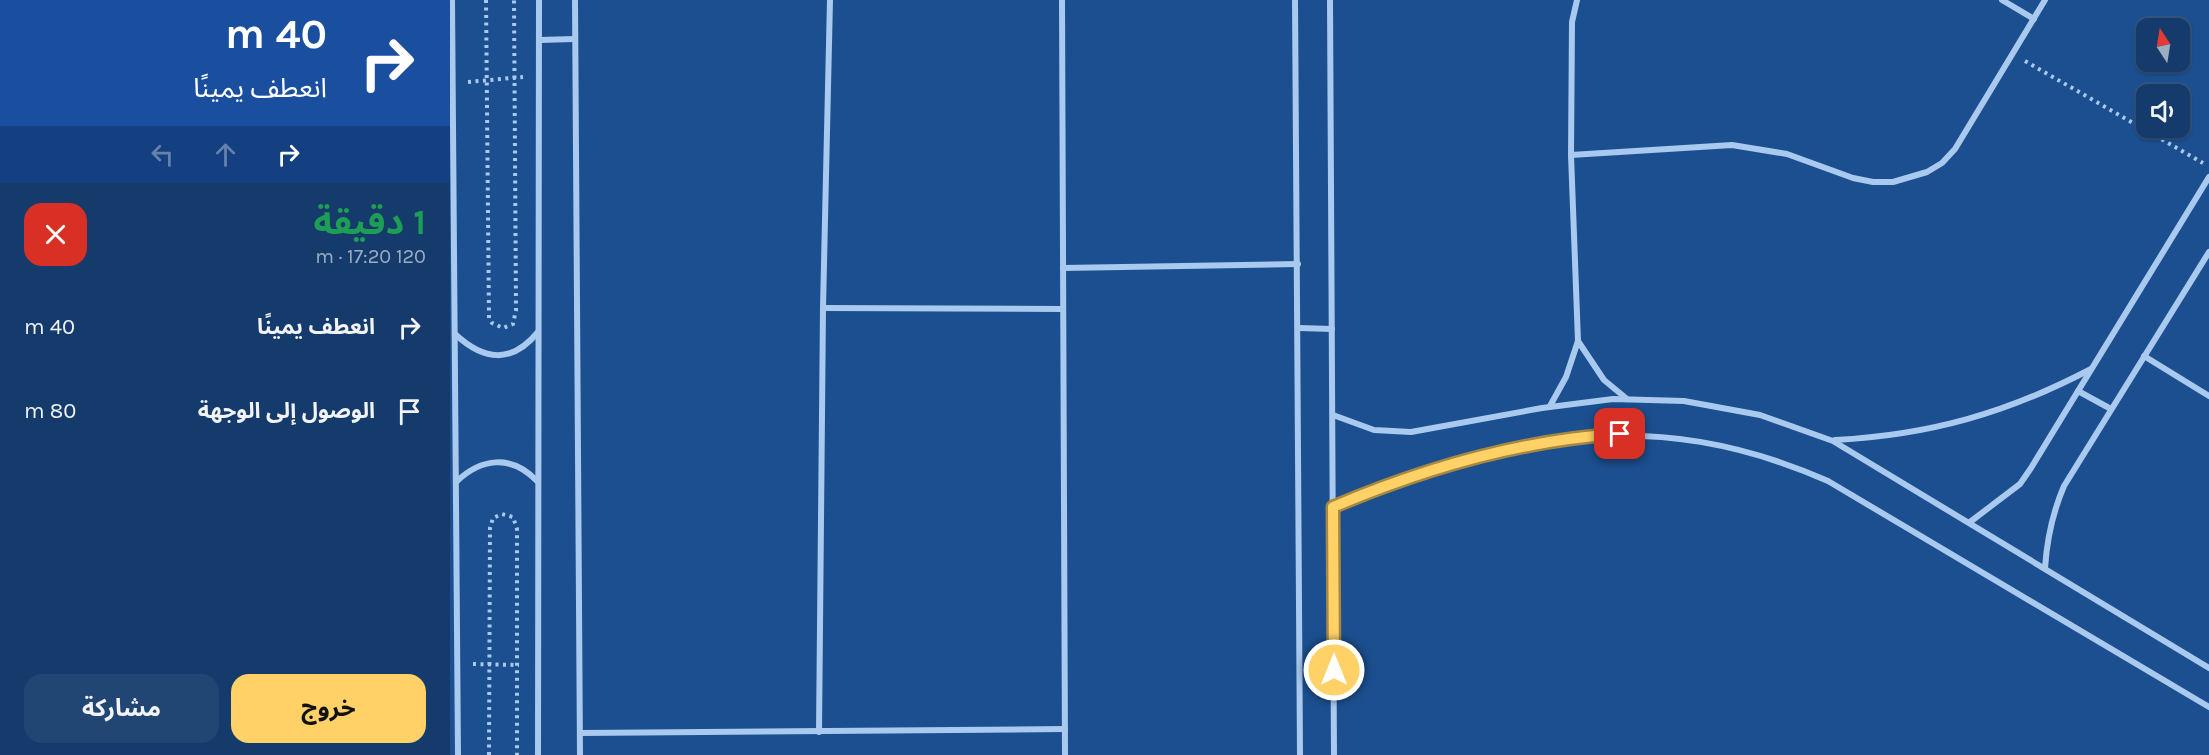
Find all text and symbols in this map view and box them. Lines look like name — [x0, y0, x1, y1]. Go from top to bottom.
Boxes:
text: 40 m — [225, 9, 327, 59]
north arrow — [2136, 18, 2190, 72]
map controls — [2136, 18, 2190, 138]
icon: right — [348, 24, 426, 102]
text: انعطف يمينًا — [193, 72, 327, 104]
button: sound — [2136, 84, 2190, 138]
icon: left — [146, 138, 179, 171]
icon: ahead — [209, 138, 242, 171]
icon: right — [272, 138, 305, 171]
text: 1 دقيقة — [313, 201, 426, 243]
button: close — [24, 203, 87, 266]
text: 120 m · 17:20 — [315, 245, 426, 268]
icon: right — [393, 311, 426, 344]
text: 40 m — [24, 314, 75, 340]
text: انعطف يمينًا — [257, 314, 375, 340]
icon: arrive — [393, 395, 426, 428]
text: 80 m — [24, 398, 76, 424]
text: الوصول إلى الوجهة — [198, 398, 375, 424]
pin — [1594, 408, 1645, 459]
icon: arrive — [1603, 417, 1636, 450]
position arrow — [1302, 638, 1366, 702]
button: مشاركة — [24, 674, 219, 743]
button: خروج — [231, 674, 426, 743]

